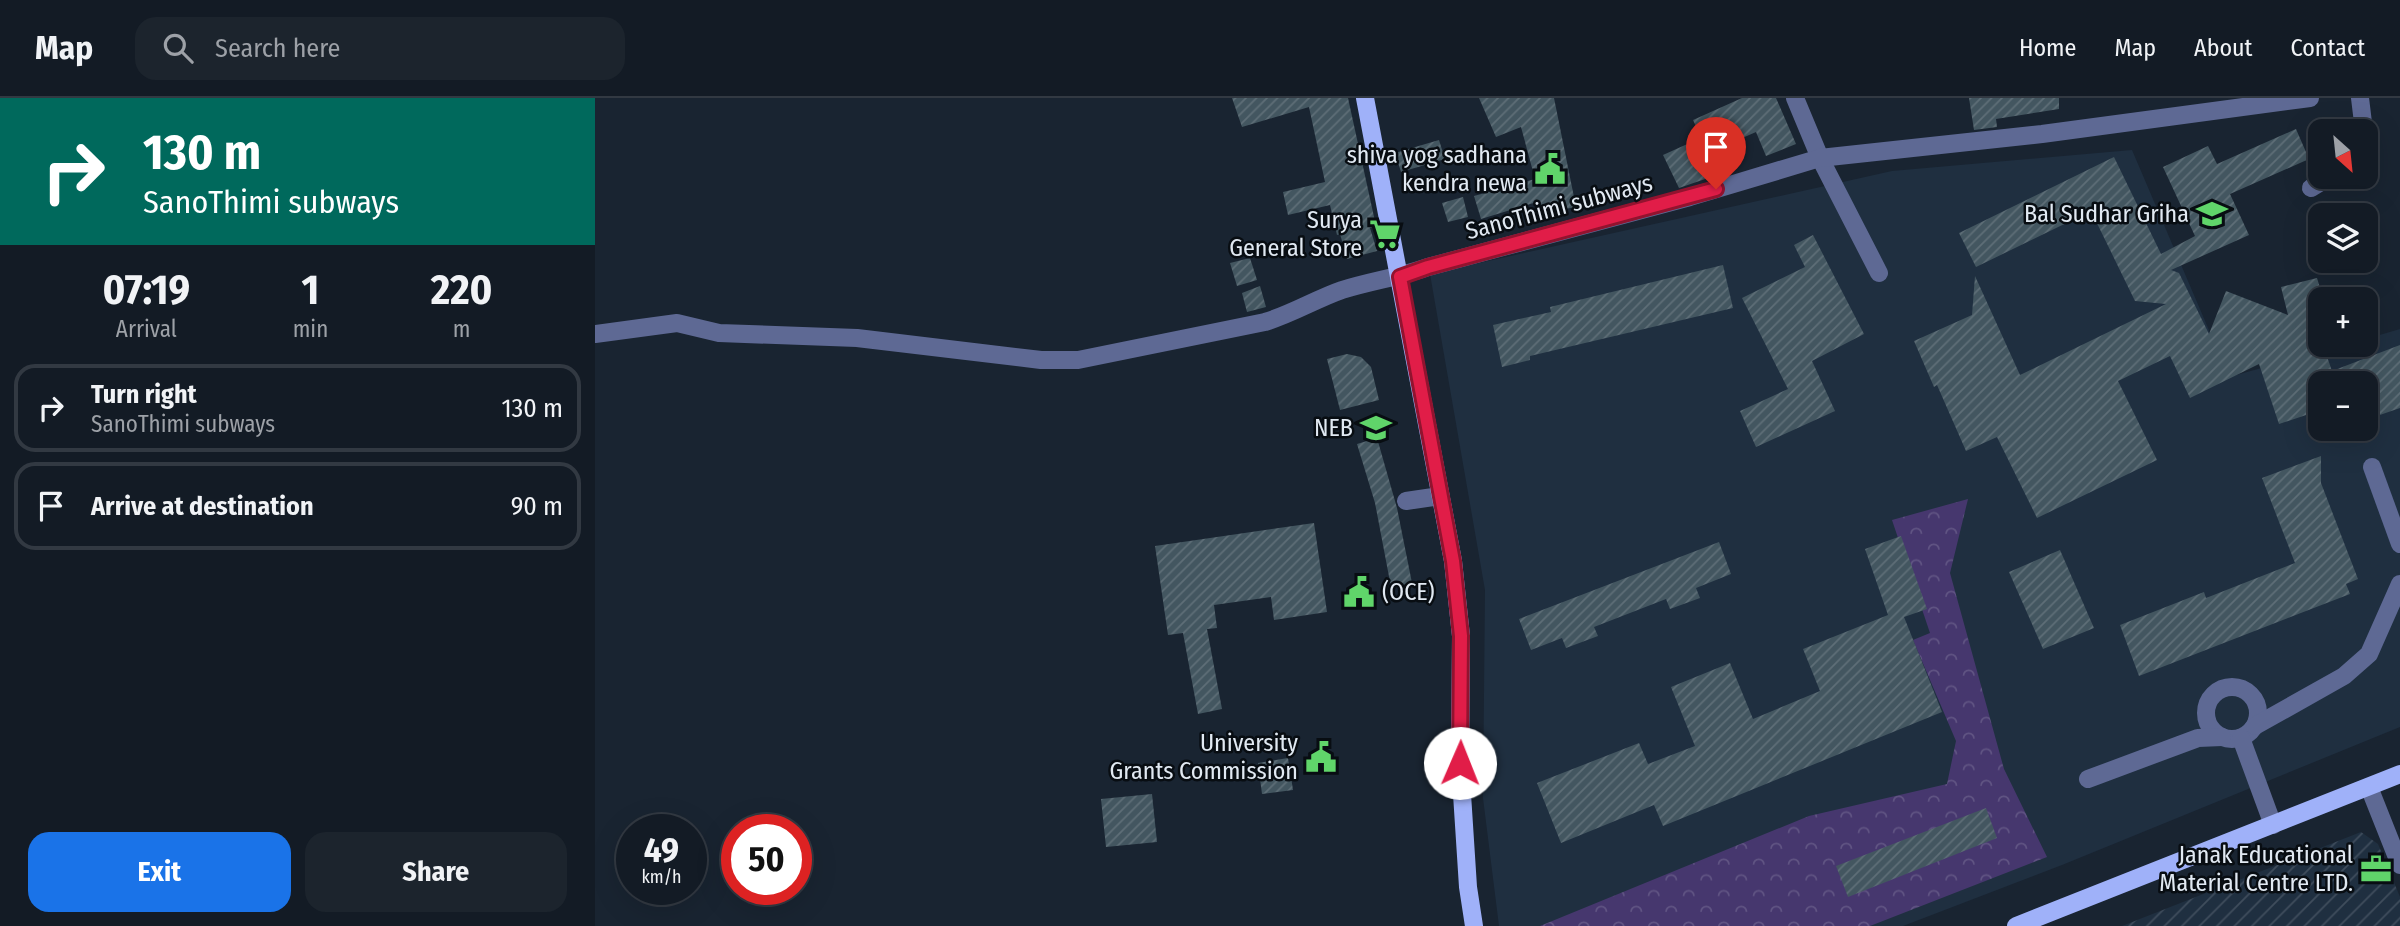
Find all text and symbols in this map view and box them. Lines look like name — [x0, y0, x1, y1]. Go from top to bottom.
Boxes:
search box — [135, 17, 625, 80]
text: Map — [35, 28, 93, 68]
icon: search — [159, 29, 197, 67]
text: Search here — [215, 33, 340, 64]
text: Home — [2019, 34, 2076, 62]
text: Map — [2114, 34, 2156, 62]
text: About — [2194, 34, 2252, 62]
text: Contact — [2290, 34, 2365, 62]
pin — [1686, 117, 1746, 189]
north arrow — [2308, 119, 2378, 189]
map controls — [2308, 119, 2378, 441]
text: 130 m — [143, 123, 261, 182]
icon: right — [28, 126, 119, 217]
icon: arrive — [1697, 128, 1735, 166]
place label: shiva yog sadhana kendra newa — [1347, 141, 1527, 197]
public building icon: shiva yog sadhana kendra newa — [1533, 152, 1567, 186]
street label: SanoThimi subways — [1463, 169, 1655, 245]
text: SanoThimi subways — [143, 183, 399, 221]
school or university icon: Bal Sudhar Griha — [2195, 197, 2229, 231]
place label: Bal Sudhar Griha — [2024, 200, 2189, 228]
button: layers — [2308, 203, 2378, 273]
place label: Surya General Store — [1229, 206, 1362, 262]
supermarket icon: Surya General Store — [1368, 217, 1402, 251]
text: 07:19 — [102, 265, 190, 315]
text: 1 — [302, 265, 319, 315]
text: 220 — [431, 265, 493, 315]
button: + — [2308, 287, 2378, 357]
text: Arrival — [116, 315, 177, 343]
text: min — [293, 315, 328, 343]
text: m — [453, 315, 470, 343]
button: − — [2308, 371, 2378, 441]
text: Turn right — [91, 379, 197, 410]
icon: right — [32, 389, 70, 427]
text: 130 m — [501, 393, 563, 424]
text: SanoThimi subways — [91, 410, 275, 438]
school or university icon: NEB — [1359, 411, 1393, 445]
place label: NEB — [1314, 414, 1353, 442]
icon: arrive — [32, 487, 70, 525]
text: Arrive at destination — [91, 491, 314, 522]
text: 90 m — [511, 491, 563, 522]
public building icon: (OCE) — [1342, 575, 1376, 609]
place label: (OCE) — [1382, 578, 1435, 606]
position arrow — [1423, 726, 1497, 800]
place label: University Grants Commission — [1110, 729, 1298, 785]
public building icon: University Grants Commission — [1304, 740, 1338, 774]
speed limit sign: 50 — [721, 814, 812, 905]
text: 49 — [644, 829, 679, 871]
button: Exit — [28, 832, 291, 912]
button: Share — [305, 832, 567, 912]
place label: Janak Educational Material Centre LTD. — [2159, 841, 2353, 897]
office icon: Janak Educational Material Centre LTD. — [2359, 852, 2393, 886]
text: km/h — [641, 866, 682, 888]

